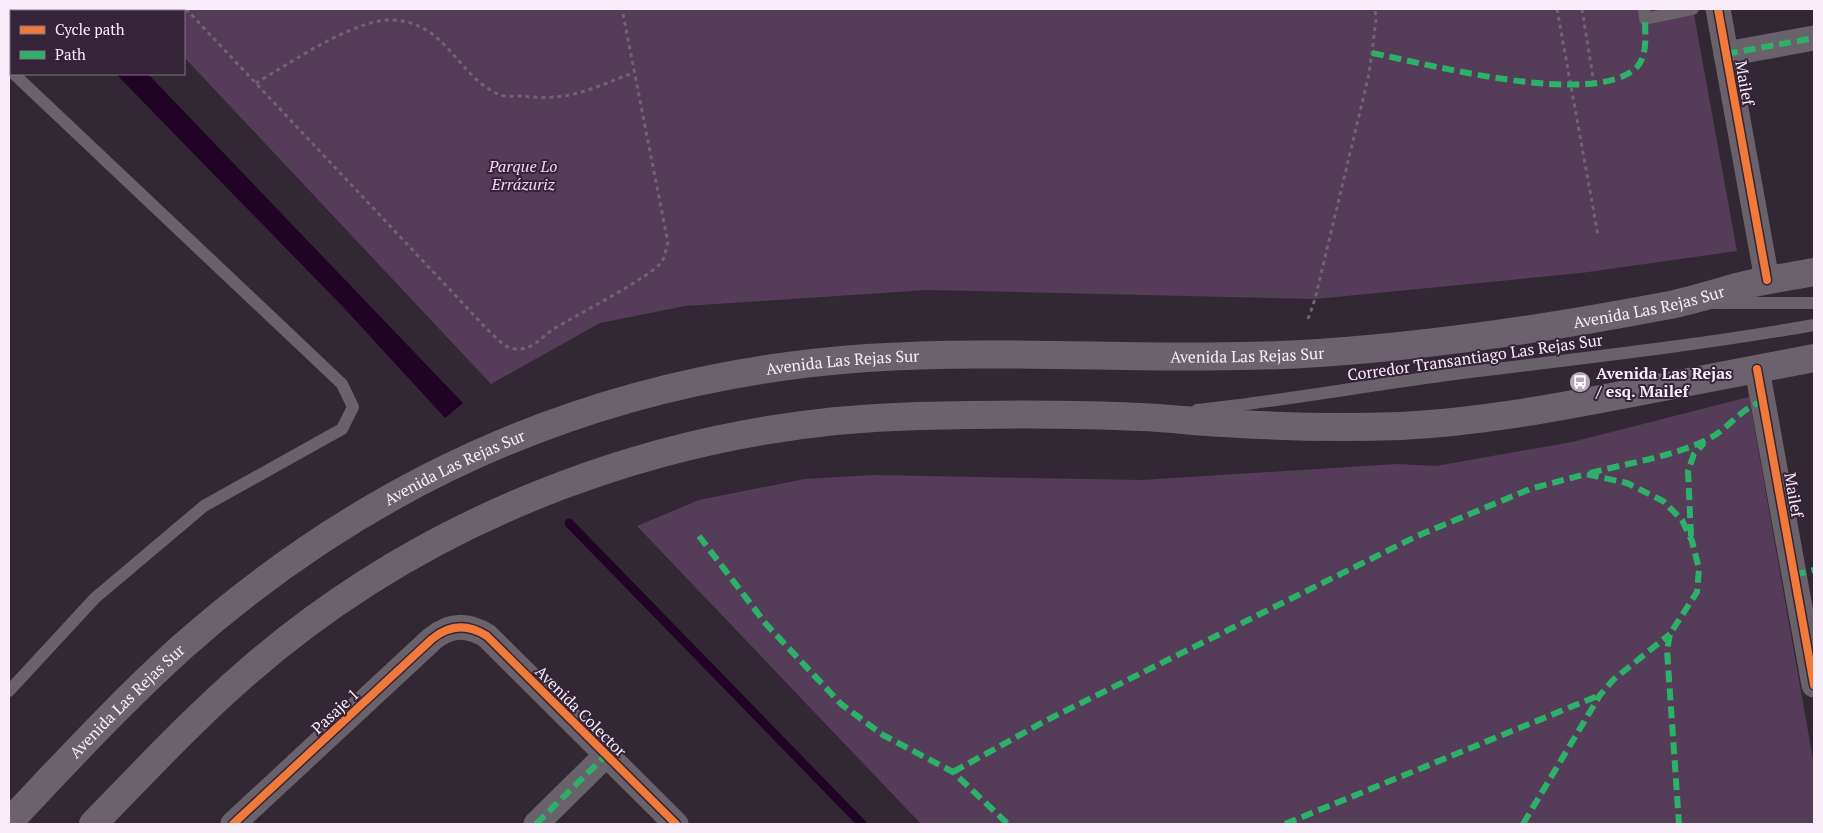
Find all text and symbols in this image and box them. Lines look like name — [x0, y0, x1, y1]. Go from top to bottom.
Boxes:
legend — [10, 10, 185, 75]
text: Cycle path — [55, 19, 125, 39]
text: Path — [55, 44, 86, 64]
street label: Mailef — [1730, 59, 1760, 109]
park label: Parque Lo Errázuriz — [488, 155, 557, 195]
street label: Avenida Las Rejas Sur — [1571, 280, 1728, 333]
street label: Corredor Transantiago Las Rejas Sur — [1346, 328, 1605, 386]
street label: Avenida Las Rejas Sur — [1170, 342, 1326, 368]
street label: Avenida Las Rejas Sur — [764, 344, 921, 380]
place label: Avenida Las Rejas / esq. Mailef — [1595, 362, 1732, 402]
bus stop icon: Avenida Las Rejas / esq. Mailef — [1568, 370, 1592, 394]
street label: Avenida Las Rejas Sur — [380, 424, 529, 510]
street label: Mailef — [1779, 471, 1809, 521]
street label: Avenida Las Rejas Sur — [64, 638, 190, 763]
street label: Avenida Colector — [531, 661, 632, 762]
street label: Pasaje 1 — [306, 683, 364, 739]

